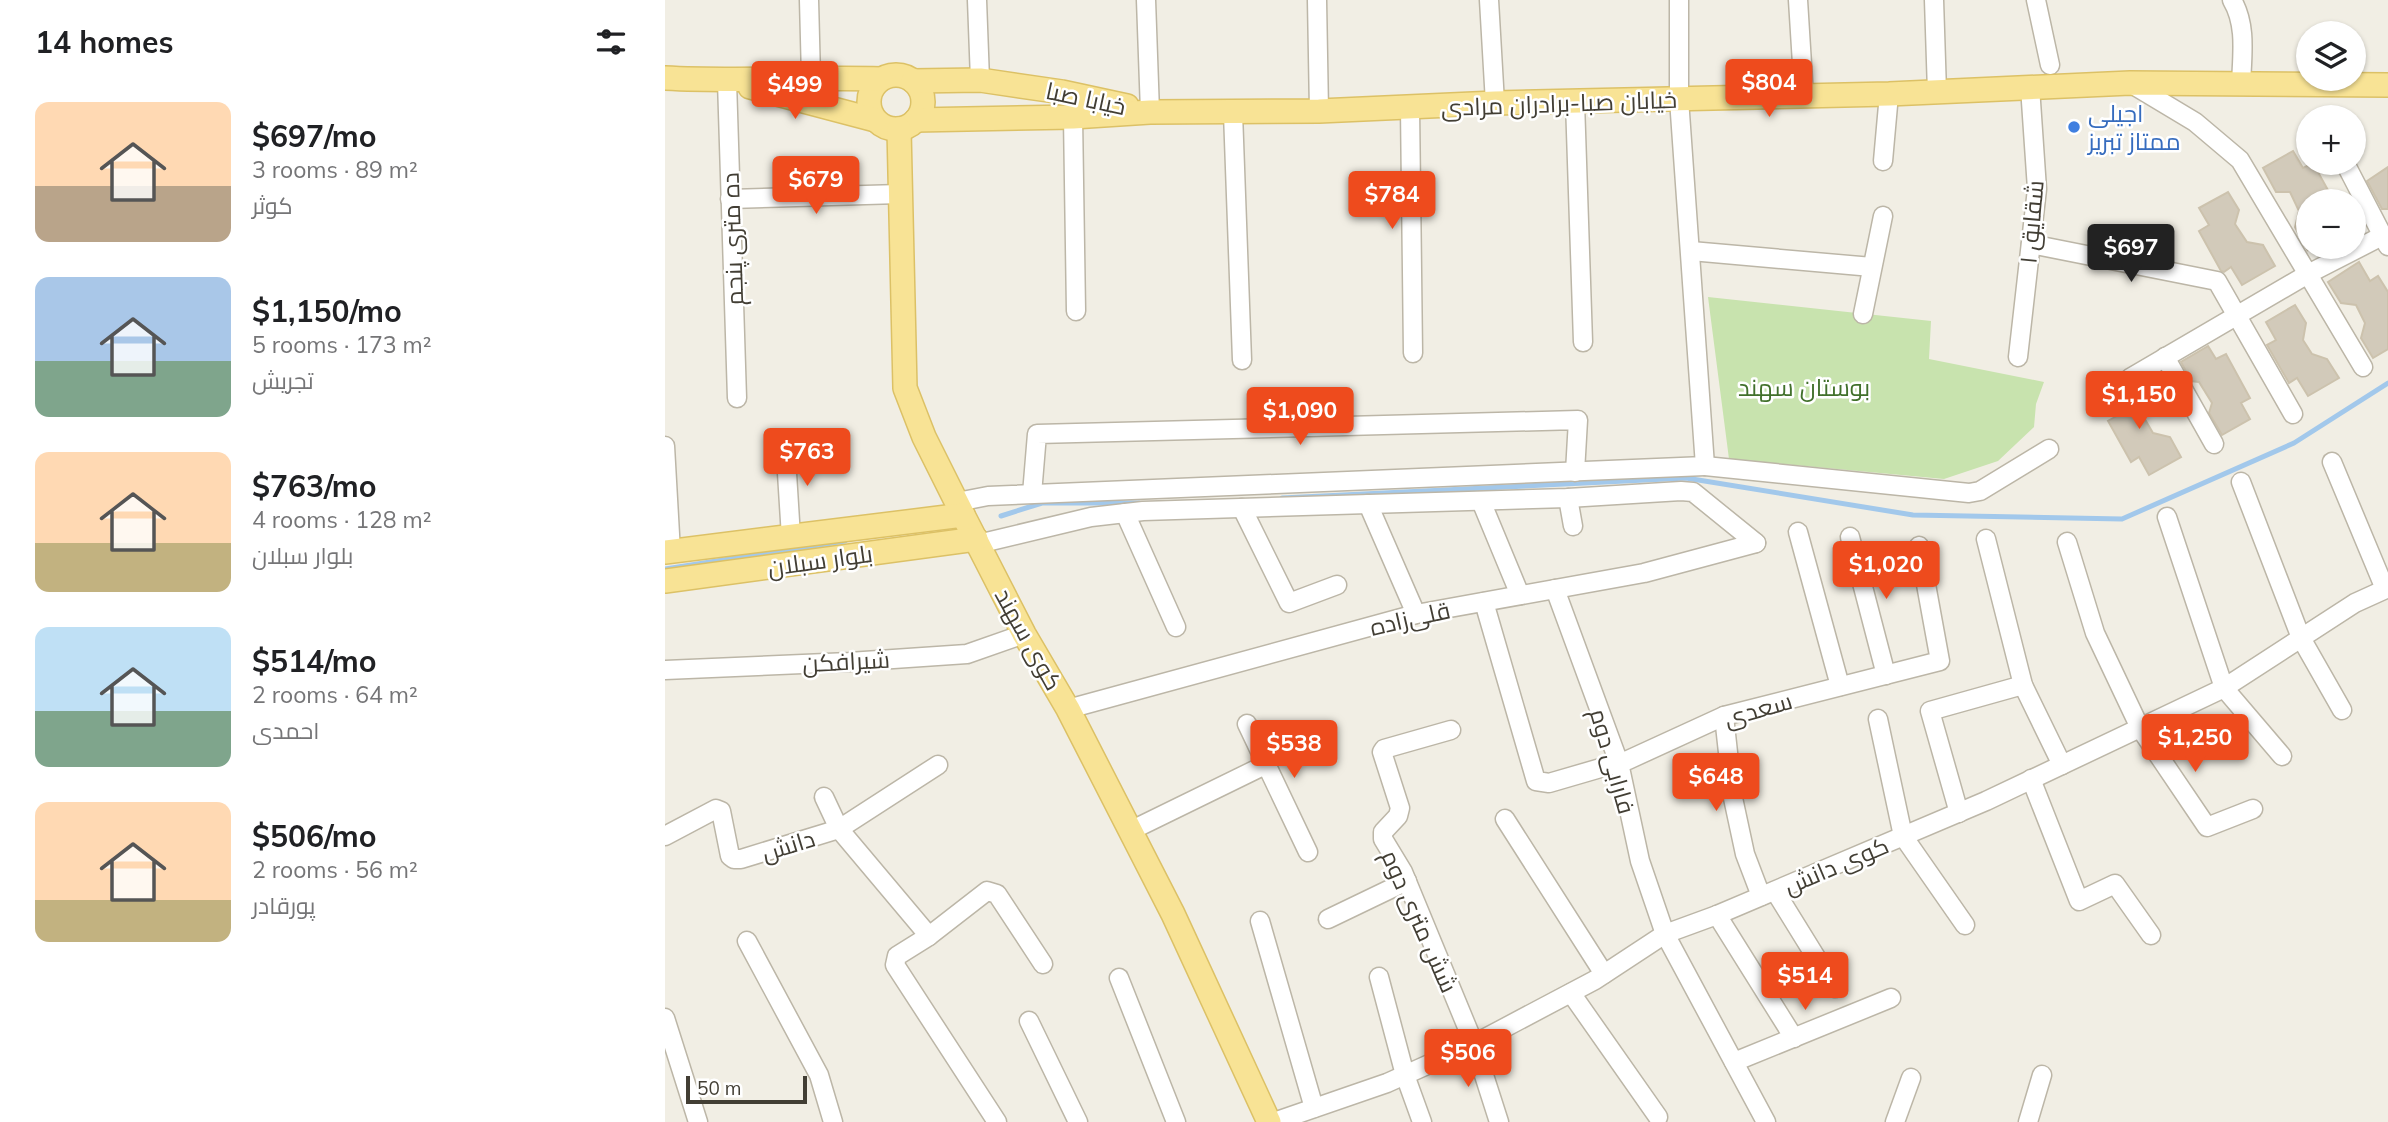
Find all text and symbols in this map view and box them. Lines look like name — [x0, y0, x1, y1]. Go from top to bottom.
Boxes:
map controls — [2296, 21, 2366, 259]
button: layers — [2296, 21, 2366, 91]
text: 14 homes — [35, 23, 174, 61]
icon: filters — [592, 23, 630, 61]
pin: $804 — [1728, 60, 1810, 119]
pin: $499 — [754, 61, 836, 121]
text: $804 — [1741, 67, 1797, 96]
text: $499 — [767, 69, 823, 98]
street label: خیابا صبا — [1043, 75, 1129, 121]
street label: خیابان صبا-برادران مرادی — [1440, 84, 1678, 122]
place label: اجیلی ممتاز تبریز — [2086, 98, 2181, 156]
button: + — [2296, 105, 2366, 175]
text: $697/mo — [252, 117, 376, 155]
marker: اجیلی ممتاز تبریز — [2066, 119, 2082, 135]
icon: home — [91, 130, 175, 214]
text: 3 rooms · 89 m² — [252, 155, 418, 184]
pin: $679 — [775, 156, 857, 216]
text: $679 — [788, 164, 844, 193]
street label: ده متری پنجم — [715, 172, 751, 306]
pin: $784 — [1351, 172, 1433, 231]
text: $784 — [1364, 179, 1420, 208]
street label: شقایق ۱ — [2012, 179, 2051, 265]
button: − — [2296, 189, 2366, 259]
text: کوثر — [252, 191, 293, 220]
pin: $697 — [2090, 224, 2172, 284]
text: $697 — [2103, 232, 2159, 261]
text: $1,150/mo — [252, 292, 402, 330]
icon: home — [91, 305, 175, 389]
text: 5 rooms · 173 m² — [252, 330, 432, 359]
text: تجریش — [252, 366, 314, 395]
park label: بوستان سهند — [1738, 372, 1870, 402]
pin: $1,150 — [2082, 372, 2196, 431]
text: $1,150 — [2102, 379, 2176, 408]
pin: $1,090 — [1243, 388, 1357, 447]
text: $1,090 — [1263, 395, 1337, 424]
pin: $763 — [766, 428, 848, 488]
text: $763 — [779, 436, 835, 465]
text: $763/mo — [252, 467, 376, 505]
icon: home — [91, 480, 175, 564]
text: 4 rooms · 128 m² — [252, 505, 432, 534]
street label: بلوار سبلان — [766, 538, 874, 582]
text: بلوار سبلان — [252, 541, 353, 570]
pin: $1,020 — [1829, 542, 1943, 601]
text: $1,020 — [1849, 549, 1923, 578]
street label: کوی سهند — [989, 583, 1069, 695]
street label: قلی‌زاده — [1367, 594, 1453, 642]
text: $514/mo — [252, 642, 376, 680]
street label: شیر‌افکن — [801, 644, 891, 678]
icon: home — [91, 655, 175, 739]
text: 2 rooms · 64 m² — [252, 680, 418, 709]
street label: سعدی — [1720, 685, 1796, 733]
street label: فارابی دوم — [1582, 705, 1642, 818]
pin: $1,250 — [2138, 714, 2252, 774]
text: احمدی — [252, 716, 319, 745]
pin: $538 — [1253, 720, 1335, 780]
text: $1,250 — [2158, 722, 2232, 751]
text: $538 — [1266, 728, 1322, 757]
pin: $648 — [1675, 754, 1757, 813]
text: $648 — [1688, 761, 1744, 790]
text: $506/mo — [252, 817, 376, 855]
street label: دانش — [758, 823, 818, 867]
icon: home — [91, 830, 175, 914]
street label: کوی دانش — [1779, 830, 1893, 900]
street label: شش متری دوم — [1373, 845, 1465, 998]
text: 2 rooms · 56 m² — [252, 855, 418, 884]
text: پورقادر — [252, 891, 315, 920]
pin: $514 — [1764, 953, 1846, 1012]
text: $514 — [1777, 960, 1833, 989]
pin: $506 — [1427, 1030, 1509, 1089]
text: $506 — [1440, 1037, 1496, 1066]
scale bar — [686, 1073, 807, 1105]
text: 50 m — [697, 1076, 741, 1100]

